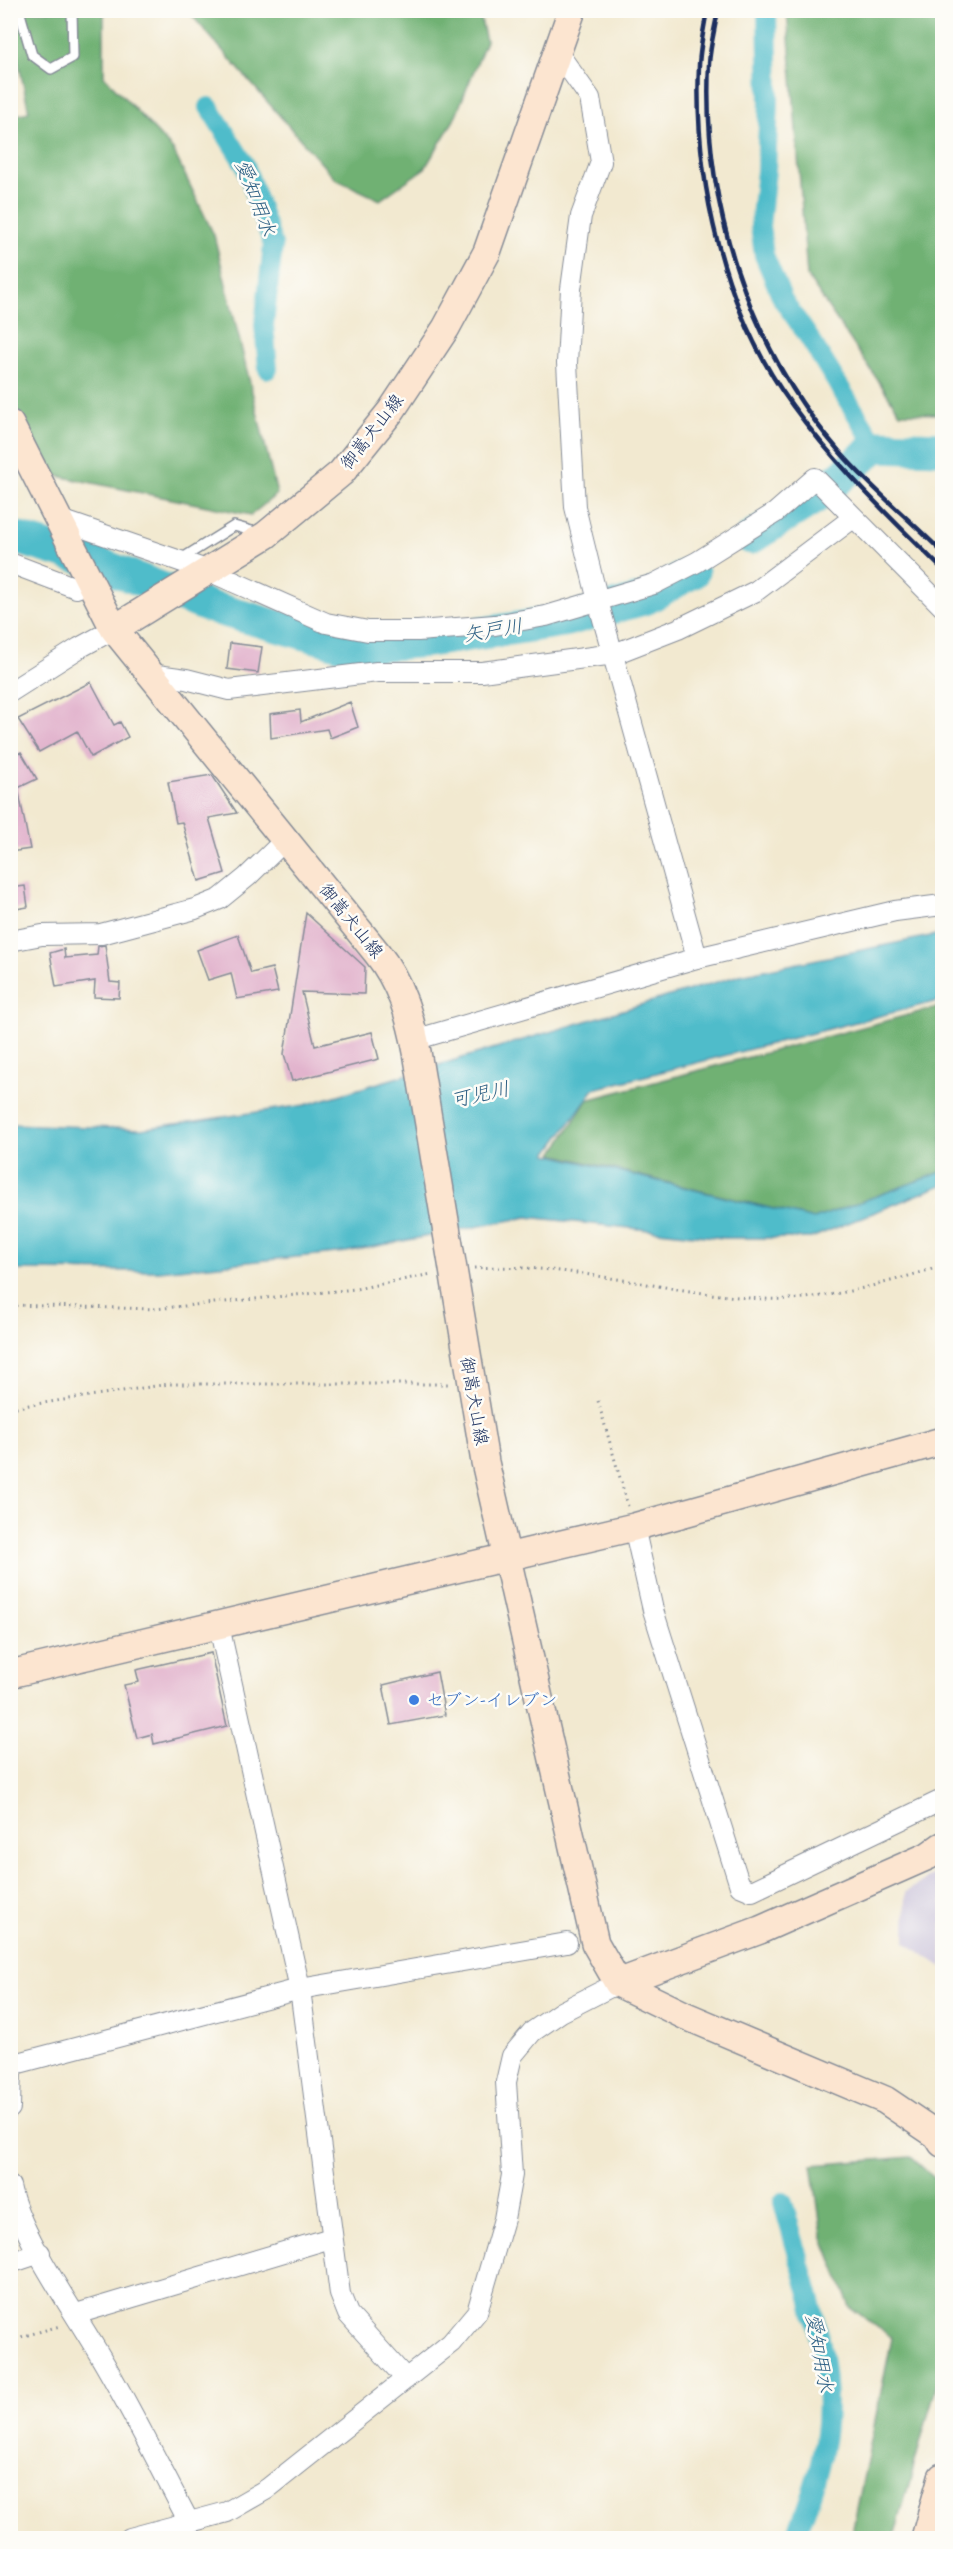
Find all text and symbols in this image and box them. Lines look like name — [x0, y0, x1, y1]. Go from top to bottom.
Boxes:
water label: 愛知用水 — [228, 156, 282, 240]
street label: 御嵩犬山線 — [334, 389, 410, 475]
water label: 矢戸川 — [461, 612, 525, 650]
street label: 御嵩犬山線 — [313, 878, 389, 964]
water label: 可児川 — [448, 1075, 512, 1115]
street label: 御嵩犬山線 — [454, 1355, 494, 1447]
place label: セブン-イレブン — [426, 1688, 558, 1713]
marker: セブン-イレブン — [407, 1693, 421, 1707]
water label: 愛知用水 — [798, 2311, 840, 2395]

